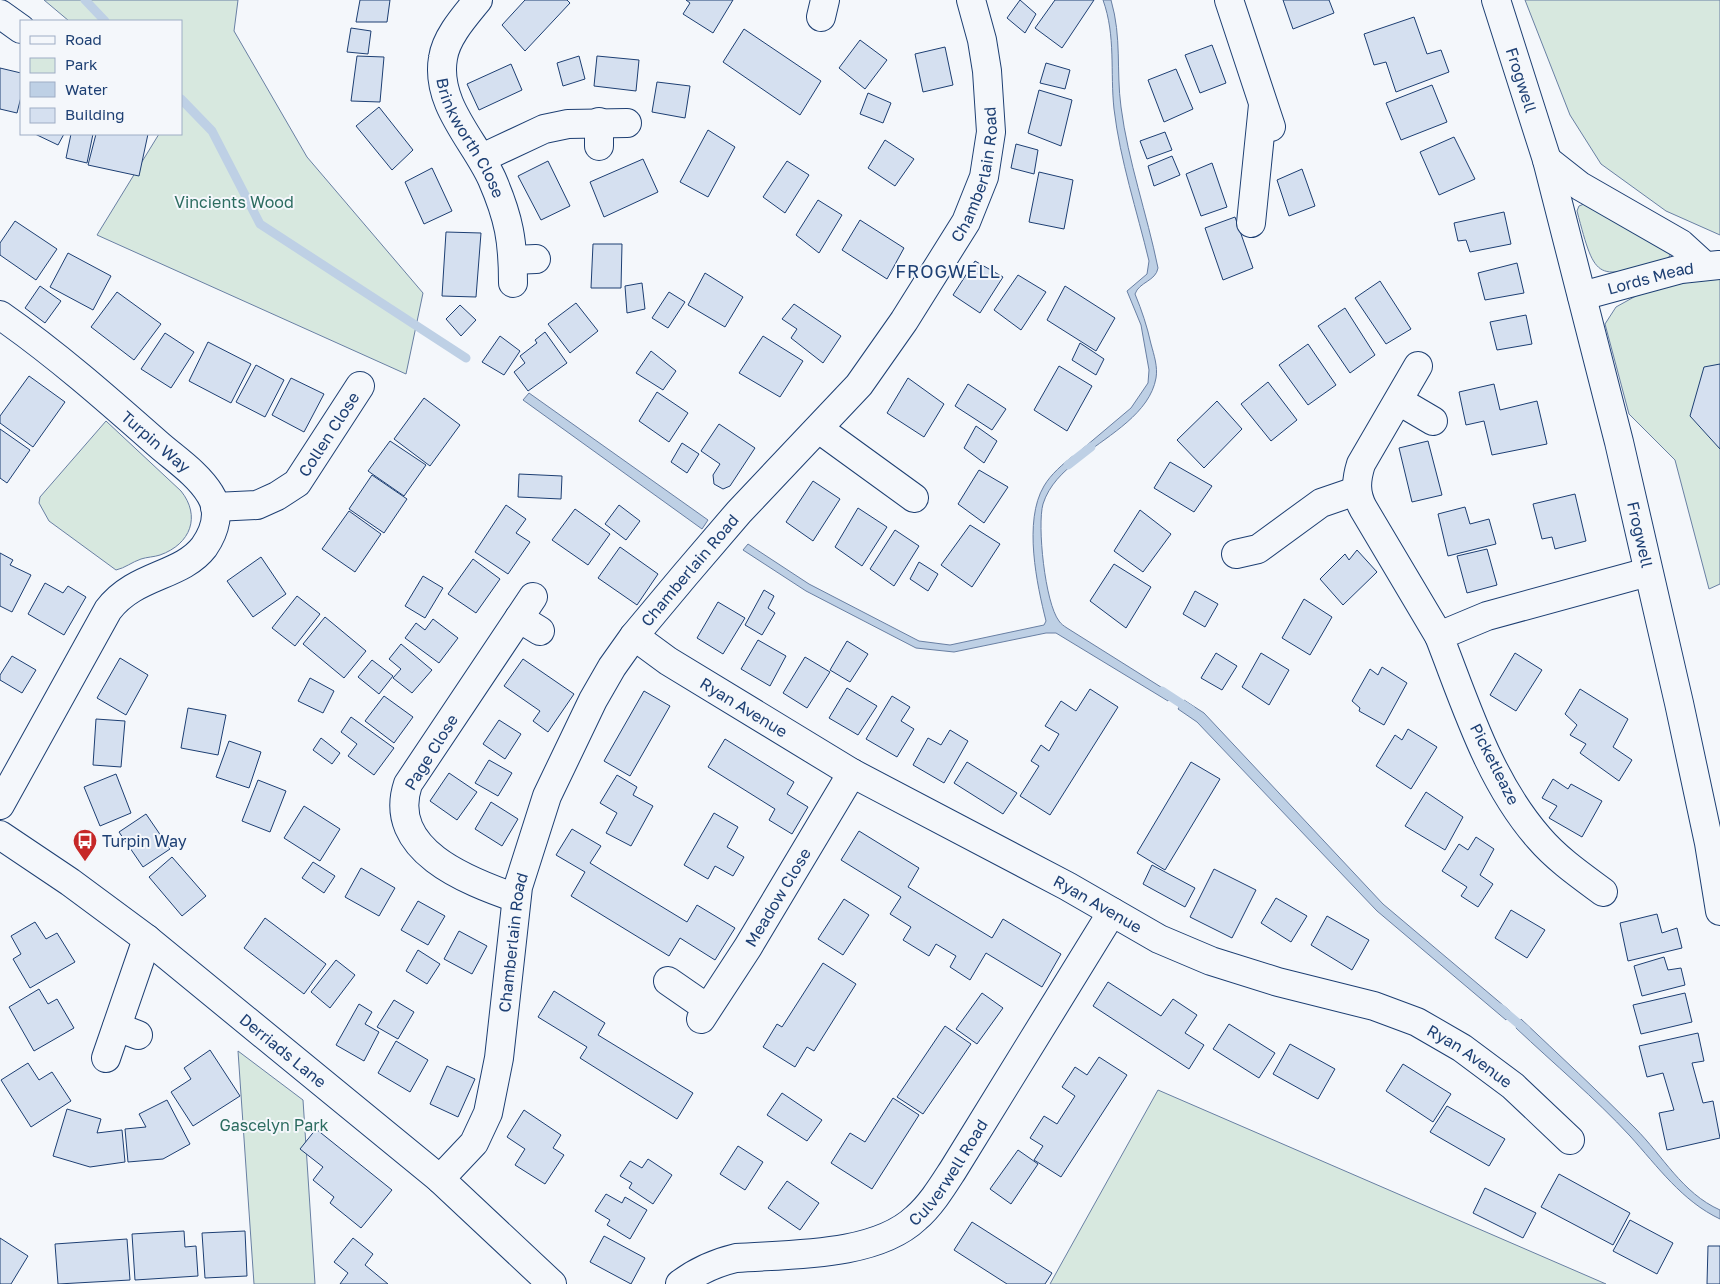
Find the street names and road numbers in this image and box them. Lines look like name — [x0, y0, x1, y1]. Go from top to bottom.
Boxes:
street label: Frogwell — [1502, 45, 1541, 115]
street label: Brinkworth Close — [432, 76, 509, 201]
street label: Chamberlain Road — [946, 106, 1001, 246]
street label: Lords Mead — [1605, 258, 1695, 299]
street label: Collen Close — [294, 388, 363, 480]
street label: Turpin Way — [117, 406, 195, 477]
street label: Frogwell — [1623, 500, 1658, 570]
street label: Chamberlain Road — [636, 510, 743, 630]
street label: Ryan Avenue — [696, 673, 791, 741]
street label: Page Close — [400, 710, 462, 794]
street label: Picketleaze — [1466, 720, 1524, 808]
street label: Meadow Close — [741, 844, 815, 950]
street label: Chamberlain Road — [494, 870, 532, 1014]
street label: Ryan Avenue — [1050, 871, 1146, 937]
street label: Derriads Lane — [236, 1009, 330, 1092]
street label: Ryan Avenue — [1424, 1020, 1516, 1092]
street label: Culverwell Road — [904, 1115, 992, 1230]

